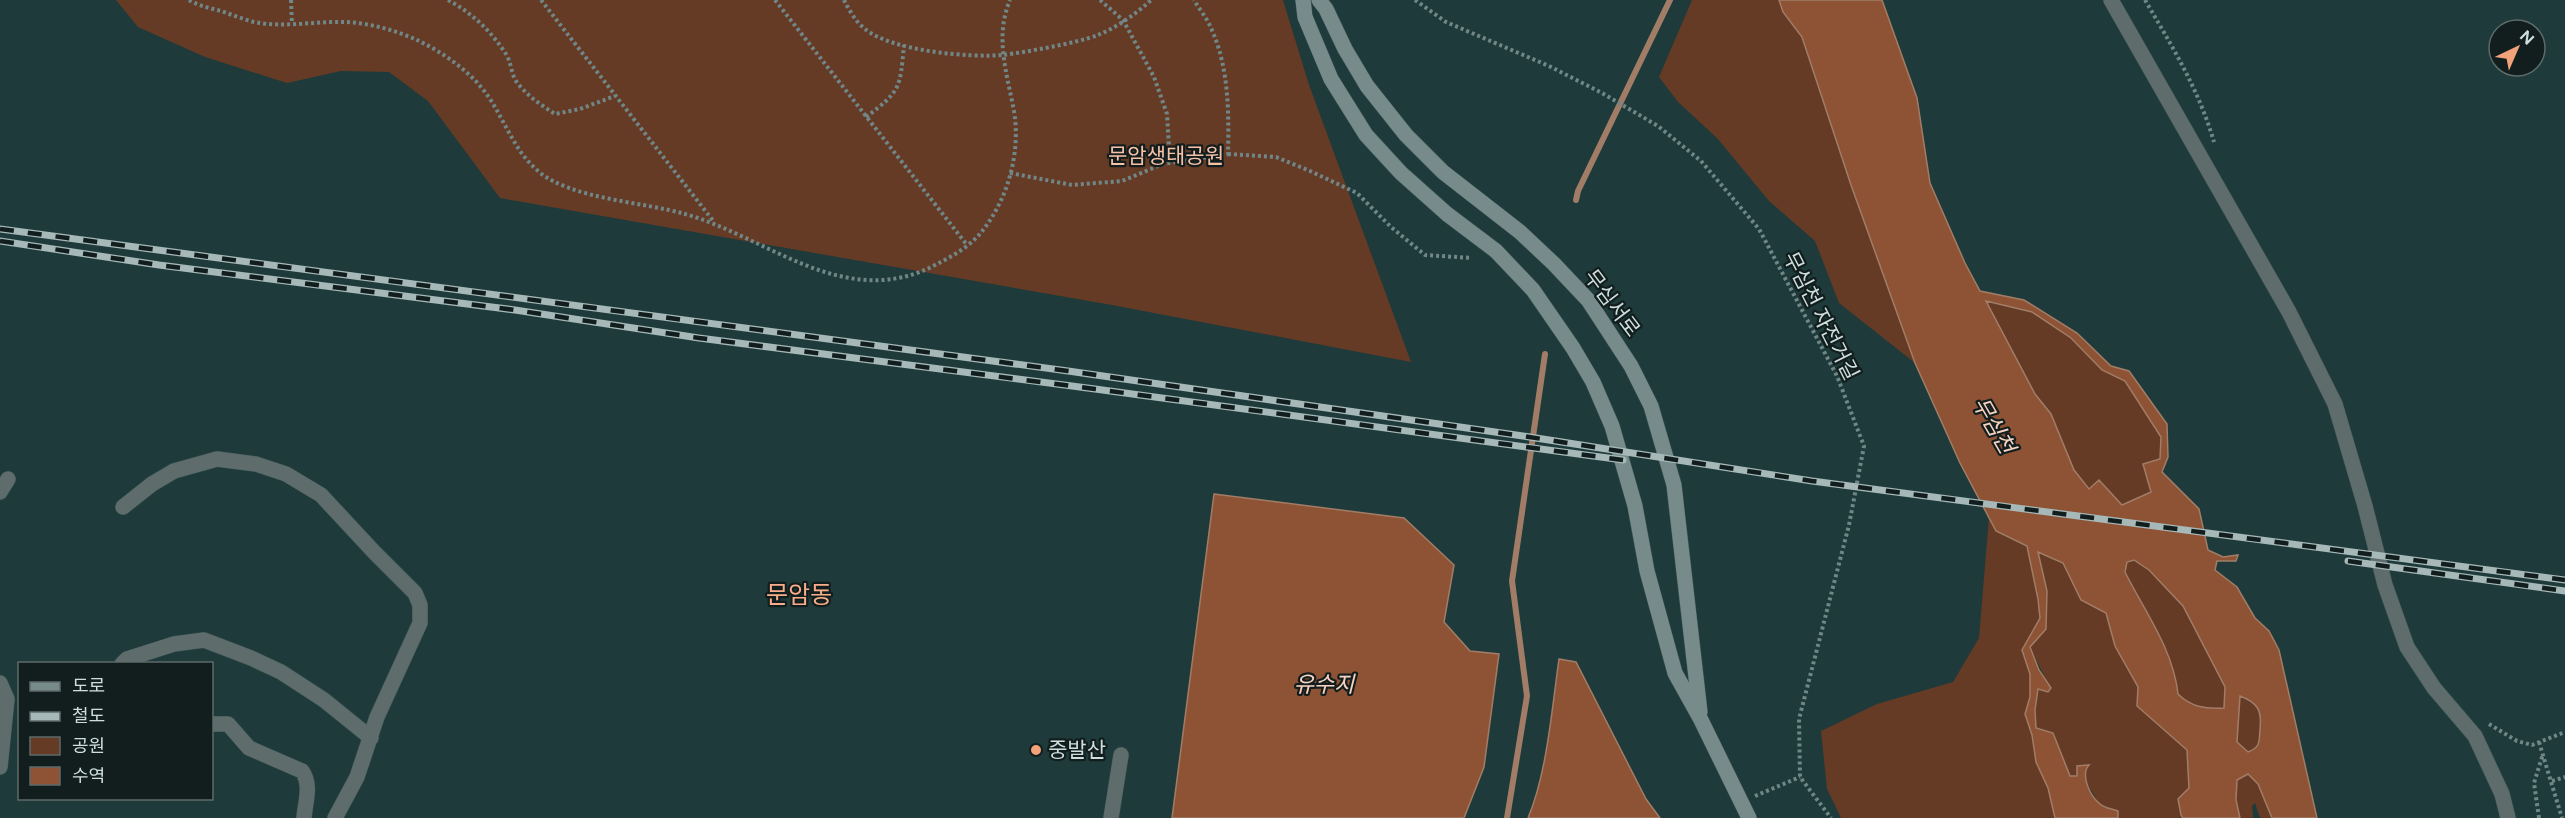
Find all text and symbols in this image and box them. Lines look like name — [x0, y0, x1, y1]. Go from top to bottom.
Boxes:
north arrow — [2487, 18, 2547, 78]
text: N — [2516, 26, 2538, 49]
park label: 문암생태공원 — [1108, 143, 1224, 168]
street label: 무심천 자전거길 — [1778, 248, 1864, 384]
street label: 무심서로 — [1579, 264, 1646, 341]
water label: 무심천 — [1967, 392, 2022, 461]
district label: 문암동 — [766, 580, 832, 609]
legend — [18, 662, 213, 800]
water label: 유수지 — [1294, 671, 1356, 698]
text: 도로 — [72, 675, 105, 697]
text: 철도 — [72, 705, 105, 727]
text: 공원 — [72, 735, 105, 757]
place label: 중발산 — [1048, 737, 1106, 762]
marker: 중발산 — [1029, 743, 1043, 757]
text: 수역 — [72, 765, 105, 787]

